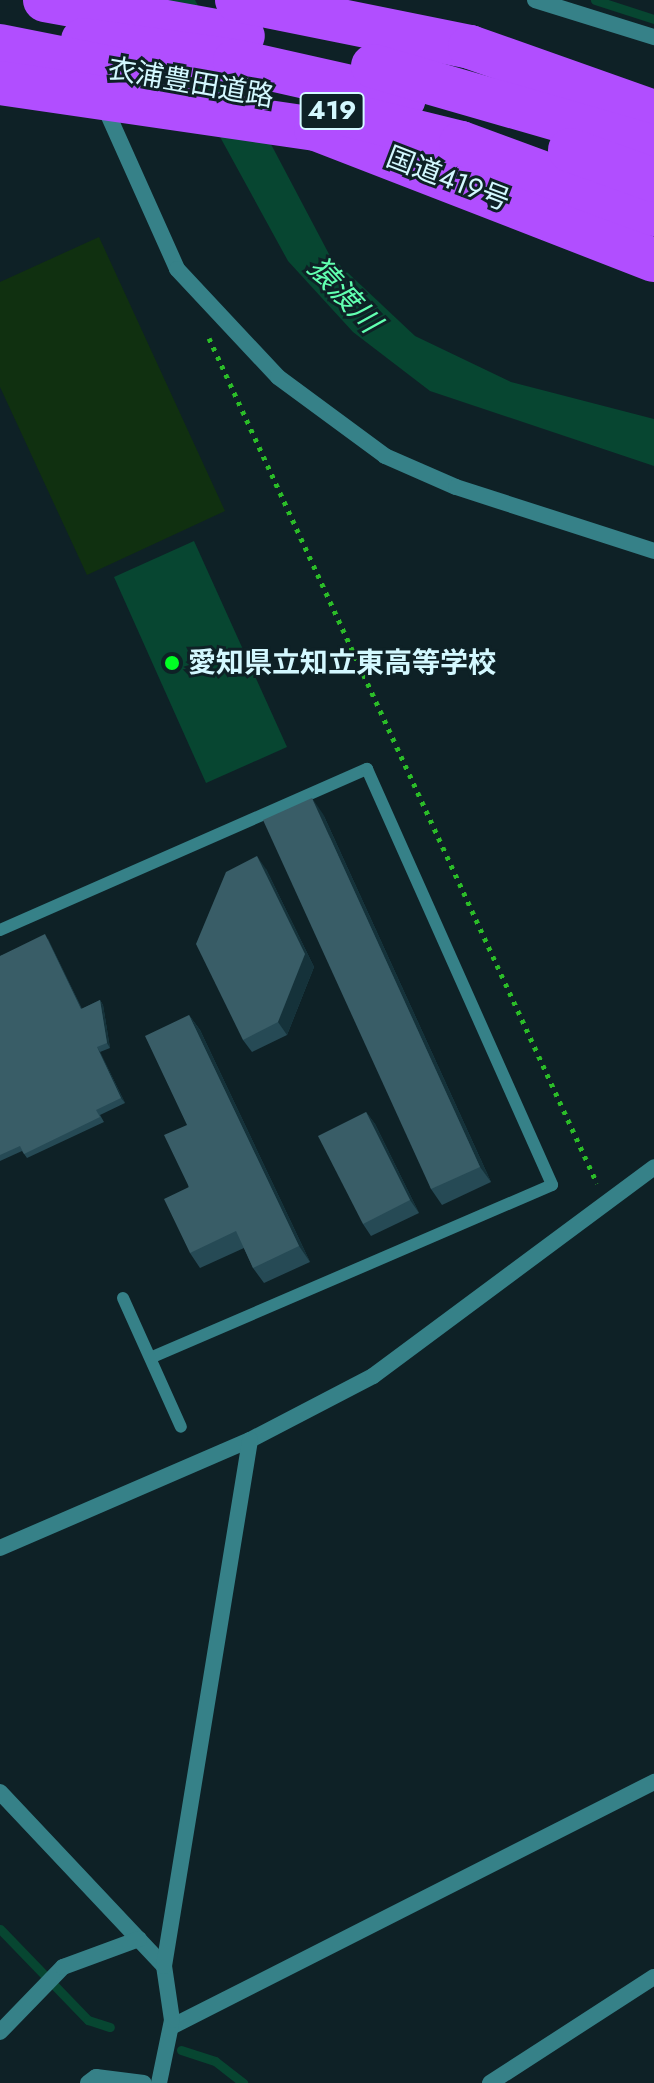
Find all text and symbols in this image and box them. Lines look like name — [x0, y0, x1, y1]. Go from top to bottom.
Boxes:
street label: 衣浦豊田道路 — [105, 52, 277, 114]
road number: 419 — [298, 89, 366, 133]
street label: 国道419号 — [382, 140, 514, 218]
water label: 猿渡川 — [300, 250, 388, 340]
place label: 愛知県立知立東高等学校 — [188, 646, 496, 680]
marker: 愛知県立知立東高等学校 — [163, 654, 181, 672]

